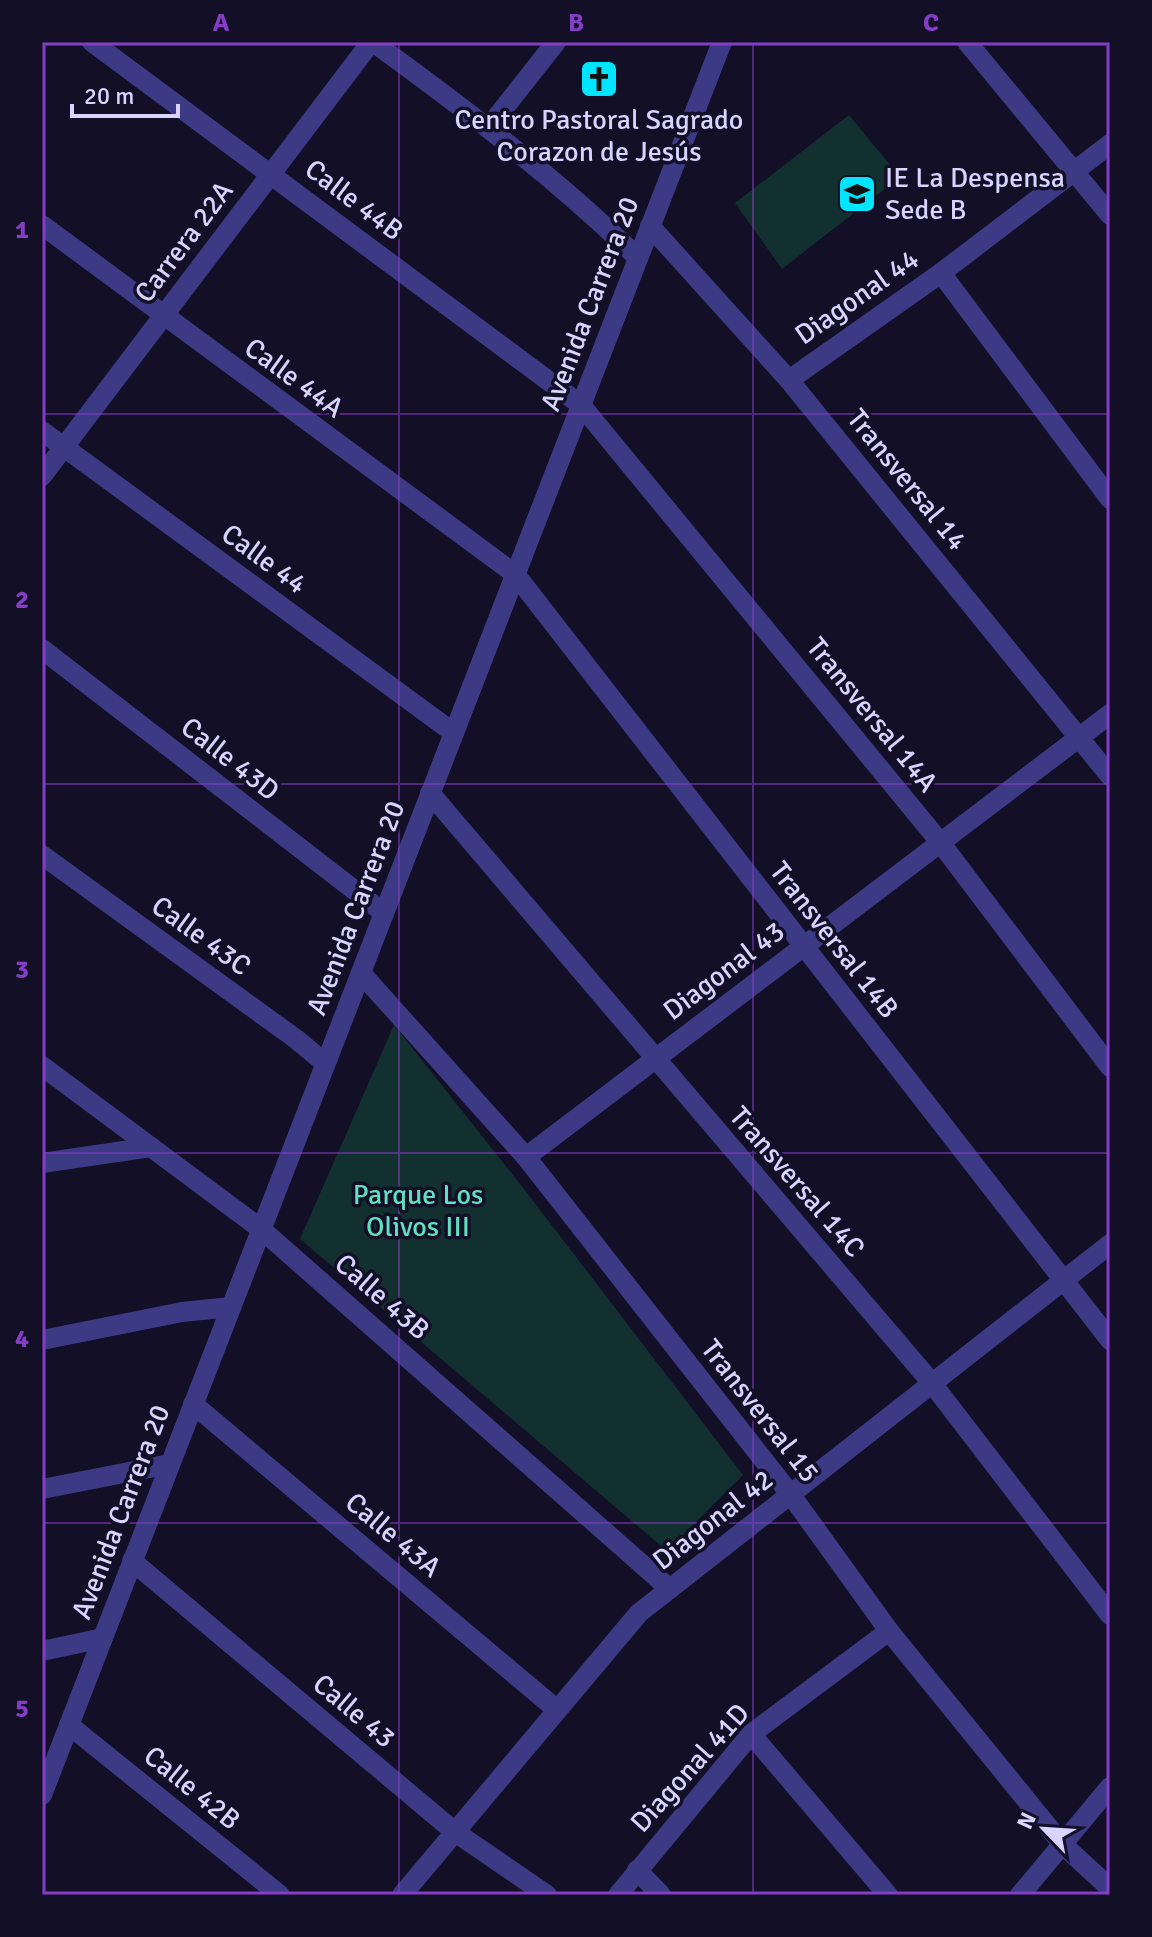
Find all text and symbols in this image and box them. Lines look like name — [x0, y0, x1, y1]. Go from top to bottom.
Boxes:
text: A — [213, 7, 230, 39]
text: B — [568, 7, 584, 39]
text: C — [923, 7, 939, 39]
church icon: Centro Pastoral Sagrado Corazon de Jesús — [578, 58, 620, 100]
scale bar — [72, 68, 178, 118]
text: 20 m — [84, 81, 134, 111]
place label: Centro Pastoral Sagrado Corazon de Jesús — [455, 103, 743, 169]
street label: Calle 44B — [298, 152, 410, 248]
place label: IE La Despensa Sede B — [885, 161, 1065, 227]
school or university icon: IE La Despensa Sede B — [836, 173, 878, 215]
street label: Carrera 22A — [127, 175, 241, 309]
street label: Avenida Carrera 20 — [533, 192, 647, 416]
text: 1 — [15, 214, 29, 246]
street label: Diagonal 44 — [789, 242, 925, 352]
street label: Calle 44A — [238, 331, 350, 425]
street label: Transversal 14 — [840, 402, 974, 558]
street label: Calle 44 — [215, 517, 313, 601]
text: 2 — [15, 584, 29, 616]
street label: Transversal 14A — [799, 631, 945, 799]
street label: Calle 43D — [174, 710, 286, 808]
street label: Avenida Carrera 20 — [299, 796, 413, 1020]
street label: Transversal 14B — [762, 855, 906, 1025]
street label: Calle 43C — [145, 889, 257, 983]
street label: Diagonal 43 — [657, 914, 791, 1028]
text: 3 — [15, 954, 29, 986]
street label: Transversal 14C — [722, 1100, 872, 1264]
park label: Parque Los Olivos III — [353, 1178, 483, 1244]
street label: Calle 43B — [328, 1247, 436, 1347]
text: 4 — [15, 1323, 29, 1355]
street label: Transversal 15 — [694, 1333, 826, 1489]
street label: Avenida Carrera 20 — [64, 1400, 178, 1624]
street label: Diagonal 42 — [646, 1463, 780, 1577]
street label: Calle 43A — [338, 1485, 448, 1585]
street label: Calle 43 — [306, 1667, 402, 1755]
text: 5 — [15, 1693, 29, 1725]
street label: Diagonal 41D — [623, 1697, 757, 1839]
street label: Calle 42B — [137, 1739, 247, 1837]
north arrow — [1004, 1789, 1084, 1869]
text: N — [1011, 1808, 1042, 1833]

